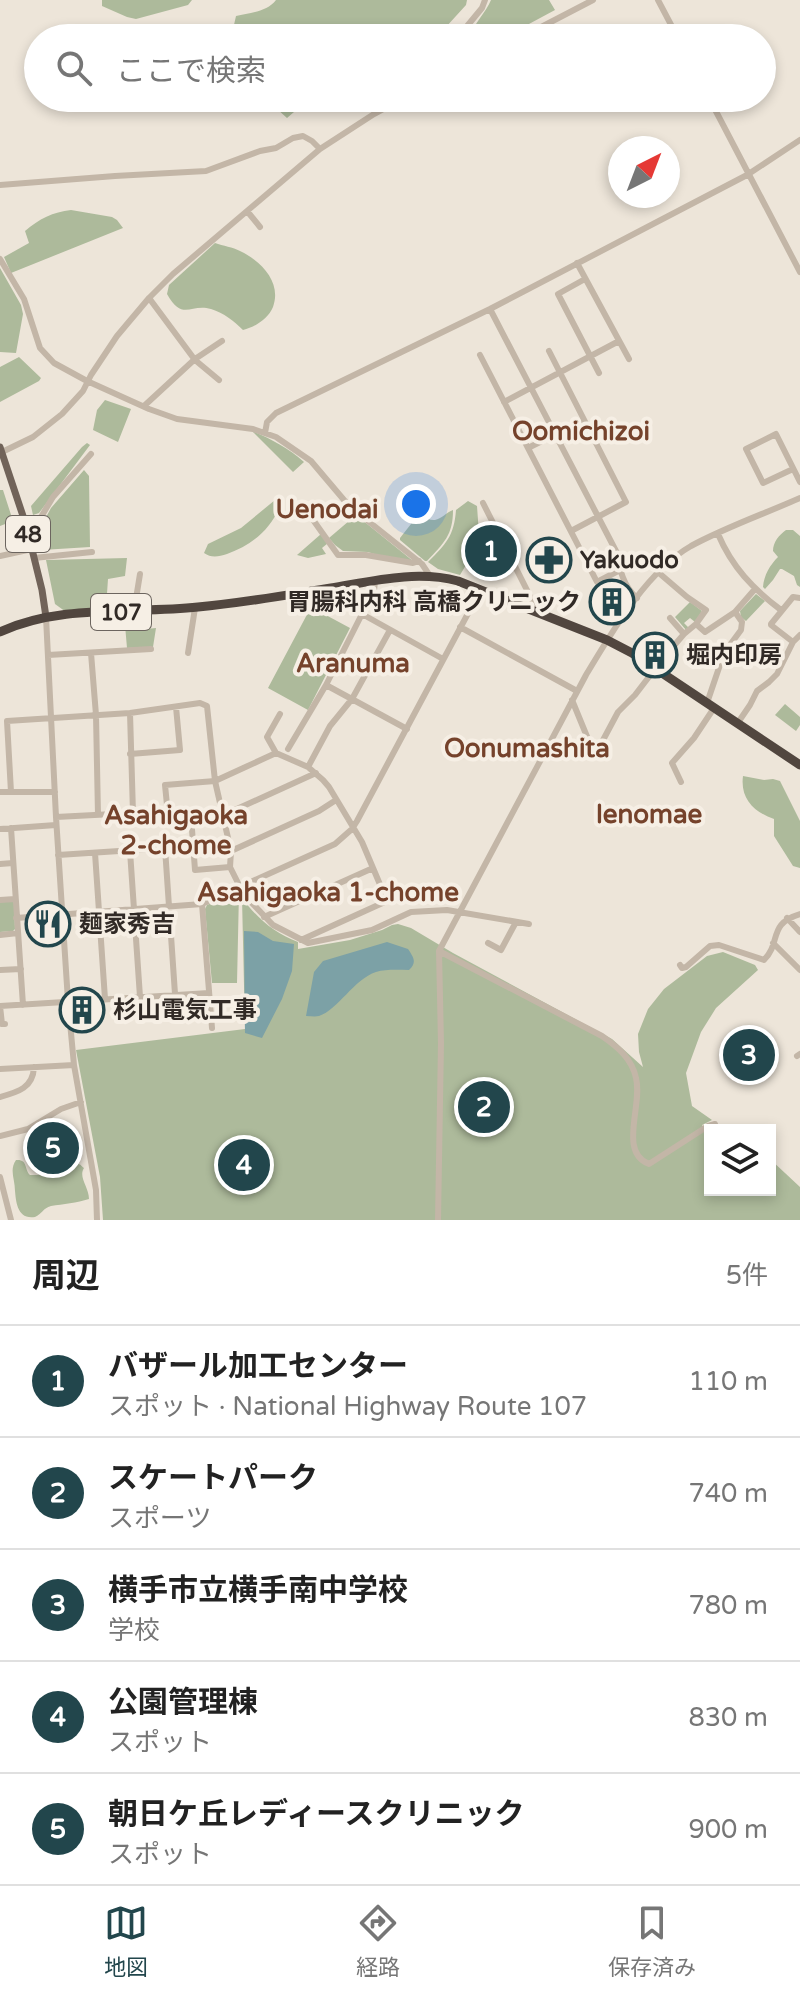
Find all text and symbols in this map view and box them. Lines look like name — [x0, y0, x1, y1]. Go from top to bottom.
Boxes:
search box — [24, 24, 776, 112]
icon: search — [52, 46, 96, 90]
text: ここで検索 — [116, 53, 266, 90]
north arrow — [608, 136, 680, 208]
district label: Oomichizoi — [512, 416, 650, 447]
your location — [396, 484, 436, 524]
district label: Uenodai — [275, 494, 379, 525]
road number: 48 — [6, 516, 50, 552]
pin: 1 — [465, 521, 517, 581]
pharmacy icon: Yakuodo — [525, 536, 573, 584]
place label: Yakuodo — [580, 546, 679, 575]
building icon: 胃腸科内科 高橋クリニック — [588, 578, 636, 626]
place label: 胃腸科内科 高橋クリニック — [287, 588, 581, 617]
road number: 107 — [91, 594, 151, 630]
building icon: 堀内印房 — [631, 631, 679, 679]
place label: 堀内印房 — [686, 641, 782, 670]
district label: Aranuma — [296, 648, 410, 679]
district label: Oonumashita — [444, 733, 610, 764]
district label: Ienomae — [596, 799, 703, 830]
district label: Asahigaoka 2-chome — [104, 800, 248, 861]
district label: Asahigaoka 1-chome — [197, 877, 459, 908]
restaurant icon: 麺家秀吉 — [24, 900, 72, 948]
place label: 麺家秀吉 — [79, 910, 175, 939]
building icon: 杉山電気工事 — [58, 986, 106, 1034]
place label: 杉山電気工事 — [113, 996, 257, 1025]
pin: 3 — [723, 1025, 775, 1085]
pin: 2 — [458, 1077, 510, 1137]
pin: 5 — [27, 1118, 79, 1178]
map controls — [704, 1124, 776, 1196]
button: layers — [704, 1124, 776, 1196]
pin: 4 — [218, 1135, 270, 1195]
text: 周辺 — [32, 1256, 100, 1297]
text: 5件 — [726, 1260, 768, 1291]
text: バザール加工センター — [108, 1348, 408, 1385]
text: 1 — [50, 1366, 66, 1397]
text: 110 m — [688, 1366, 768, 1397]
text: スポット · National Highway Route 107 — [108, 1391, 587, 1422]
text: スケートパーク — [108, 1460, 318, 1497]
text: 2 — [50, 1478, 66, 1509]
text: 740 m — [688, 1478, 768, 1509]
text: スポーツ — [108, 1503, 211, 1534]
text: 横手市立横手南中学校 — [108, 1572, 408, 1609]
text: 3 — [50, 1590, 66, 1621]
text: 780 m — [688, 1590, 768, 1621]
text: 学校 — [108, 1615, 160, 1646]
text: 公園管理棟 — [108, 1684, 258, 1721]
text: 4 — [50, 1702, 66, 1733]
text: 830 m — [688, 1702, 768, 1733]
text: スポット — [108, 1727, 212, 1758]
text: 朝日ケ丘レディースクリニック — [108, 1796, 524, 1833]
text: 5 — [50, 1814, 66, 1845]
text: 900 m — [688, 1814, 768, 1845]
text: スポット — [108, 1839, 212, 1870]
tab: 地図 — [104, 1901, 148, 1981]
tab: 経路 — [356, 1901, 400, 1981]
tab: 保存済み — [608, 1901, 696, 1981]

